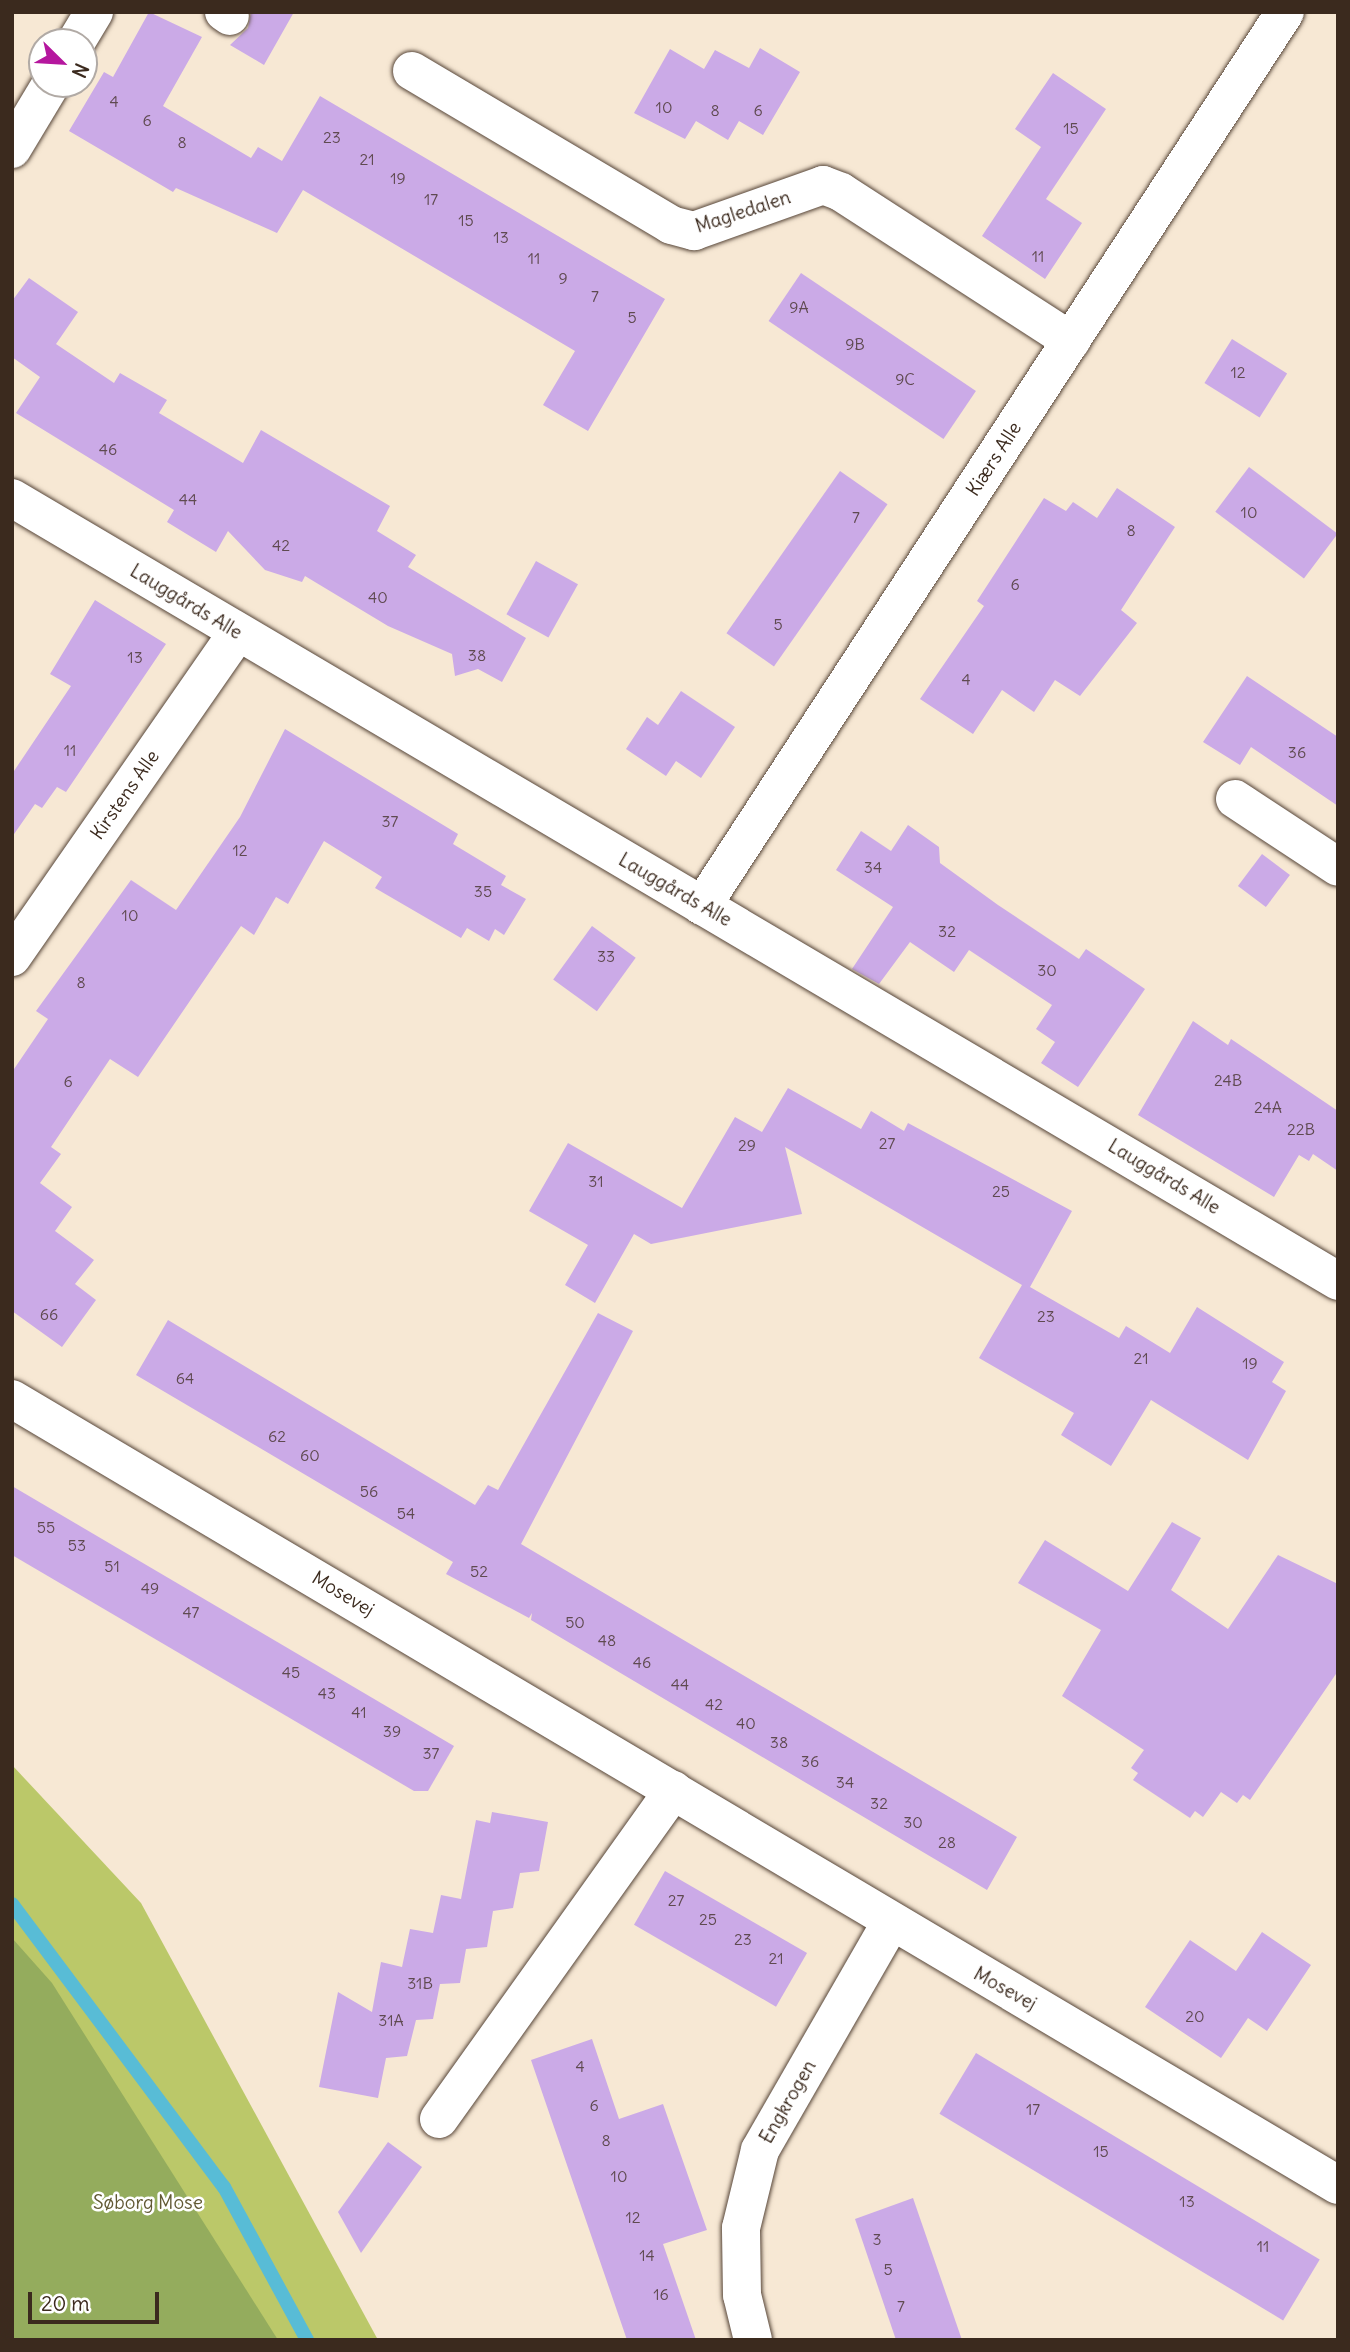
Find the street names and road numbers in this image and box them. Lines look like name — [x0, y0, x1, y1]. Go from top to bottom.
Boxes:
street label: Magledalen — [693, 186, 793, 238]
street label: Kiærs Alle — [962, 418, 1026, 500]
street label: Lauggårds Alle — [126, 560, 246, 644]
street label: Kirstens Alle — [86, 746, 164, 844]
street label: Lauggårds Alle — [614, 848, 736, 932]
street label: Lauggårds Alle — [1104, 1135, 1224, 1219]
street label: Mosevej — [308, 1567, 378, 1621]
street label: Mosevej — [970, 1962, 1040, 2016]
street label: Engkrogen — [755, 2056, 821, 2148]

